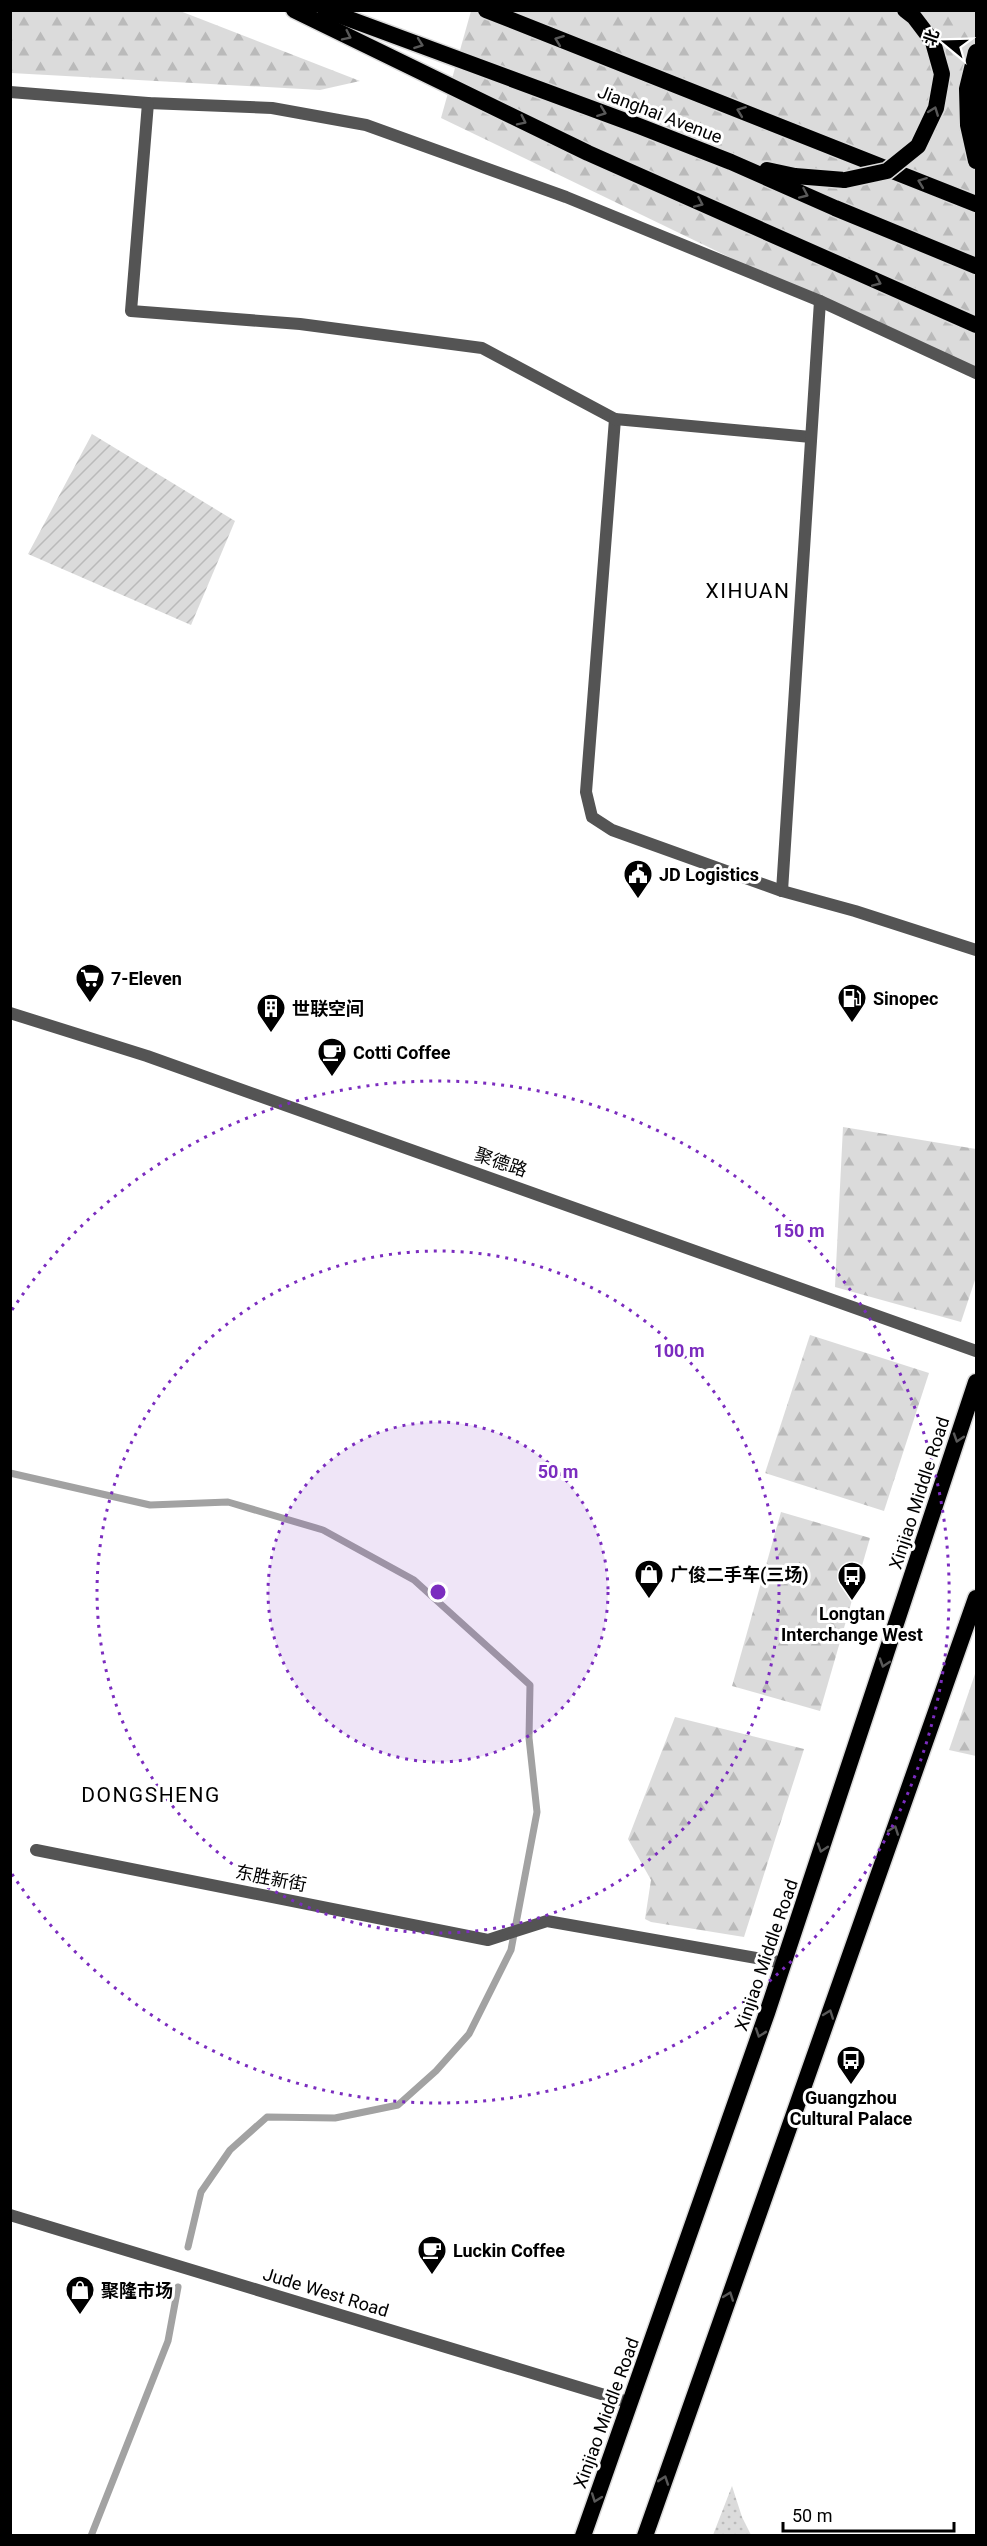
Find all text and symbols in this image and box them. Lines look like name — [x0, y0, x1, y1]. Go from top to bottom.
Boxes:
north arrow — [915, 12, 975, 72]
text: 北 — [920, 27, 943, 48]
one-way arrow — [340, 29, 351, 40]
one-way arrow — [554, 34, 565, 47]
one-way arrow — [414, 37, 424, 50]
street label: Jianghai Avenue — [595, 81, 725, 147]
one-way arrow — [596, 105, 607, 118]
one-way arrow — [736, 106, 747, 118]
one-way arrow — [927, 106, 939, 117]
one-way arrow — [516, 114, 527, 125]
one-way arrow — [917, 177, 928, 189]
one-way arrow — [797, 187, 808, 199]
one-way arrow — [693, 195, 704, 207]
one-way arrow — [871, 275, 882, 287]
district label: XIHUAN — [706, 579, 790, 603]
public building icon: JD Logistics — [622, 858, 654, 900]
place label: JD Logistics — [659, 864, 759, 885]
supermarket icon: 7-Eleven — [74, 962, 106, 1004]
place label: 7-Eleven — [111, 968, 182, 989]
fuel station icon: Sinopec — [836, 982, 868, 1024]
place label: Sinopec — [873, 988, 938, 1009]
building icon: 世联空间 — [255, 992, 287, 1034]
place label: 世联空间 — [292, 998, 364, 1019]
cafe icon: Cotti Coffee — [316, 1036, 348, 1078]
place label: Cotti Coffee — [353, 1042, 451, 1063]
street label: 聚德路 — [472, 1143, 530, 1181]
text: 150 m — [773, 1220, 825, 1241]
text: 100 m — [653, 1340, 705, 1361]
street label: Xinjiao Middle Road — [884, 1414, 954, 1572]
one-way arrow — [953, 1432, 965, 1443]
text: 50 m — [538, 1461, 578, 1482]
shop icon: 广俊二手车(三场) — [633, 1558, 665, 1600]
bus stop icon: Longtan Interchange West — [836, 1560, 868, 1602]
place label: 广俊二手车(三场) — [670, 1564, 809, 1586]
centre of rings — [428, 1582, 448, 1602]
place label: Longtan Interchange West — [781, 1603, 923, 1645]
one-way arrow — [878, 1657, 891, 1668]
district label: DONGSHENG — [81, 1783, 221, 1807]
one-way arrow — [887, 1825, 900, 1836]
one-way arrow — [817, 1842, 830, 1853]
street label: 东胜新街 — [234, 1861, 308, 1895]
street label: Xinjiao Middle Road — [730, 1876, 802, 2034]
one-way arrow — [822, 2009, 835, 2019]
one-way arrow — [755, 2027, 768, 2038]
bus stop icon: Guangzhou Cultural Palace — [835, 2044, 867, 2086]
place label: Guangzhou Cultural Palace — [790, 2087, 913, 2129]
cafe icon: Luckin Coffee — [416, 2234, 448, 2276]
place label: Luckin Coffee — [453, 2240, 565, 2261]
street label: Jude West Road — [261, 2263, 391, 2321]
shop icon: 聚隆市场 — [64, 2274, 96, 2316]
place label: 聚隆市场 — [101, 2280, 173, 2301]
one-way arrow — [721, 2291, 734, 2302]
street label: Xinjiao Middle Road — [569, 2335, 643, 2491]
one-way arrow — [656, 2475, 669, 2486]
one-way arrow — [591, 2492, 604, 2502]
scale bar — [783, 2495, 954, 2533]
text: 50 m — [792, 2505, 832, 2526]

